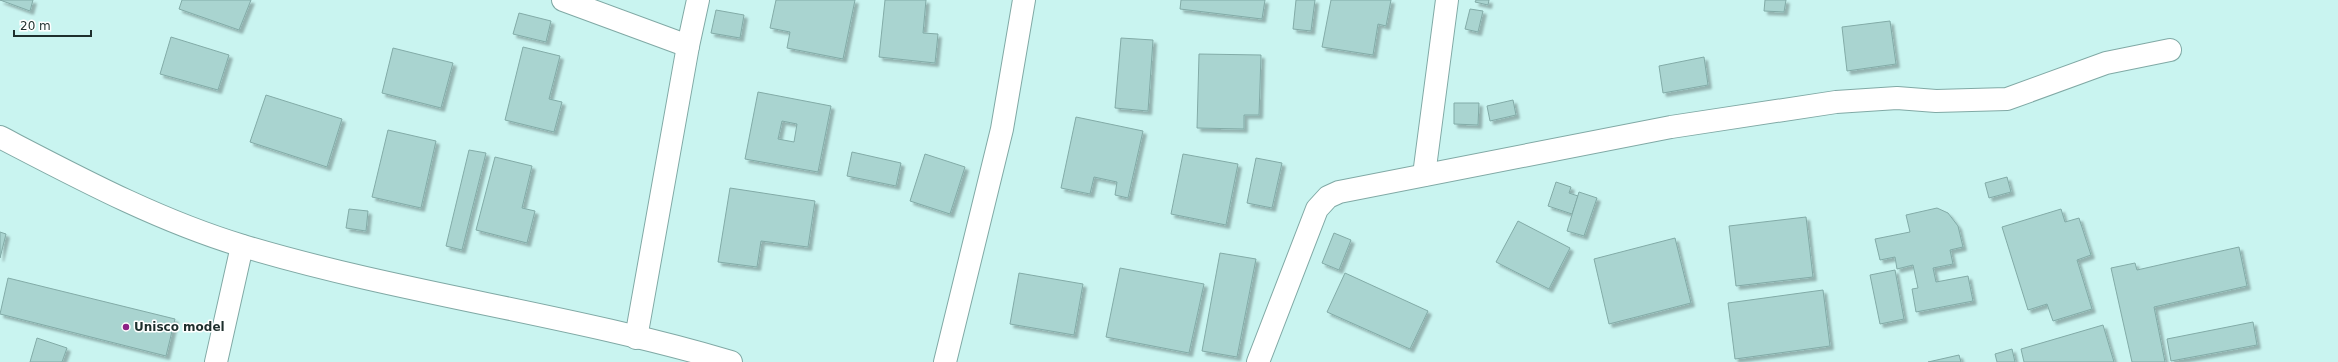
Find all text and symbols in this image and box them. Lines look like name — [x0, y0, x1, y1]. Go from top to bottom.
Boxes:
scale bar — [14, 12, 91, 38]
text: 20 m — [20, 19, 51, 33]
place label: Unisco model — [134, 320, 225, 334]
marker: Unisco model — [121, 322, 131, 332]

